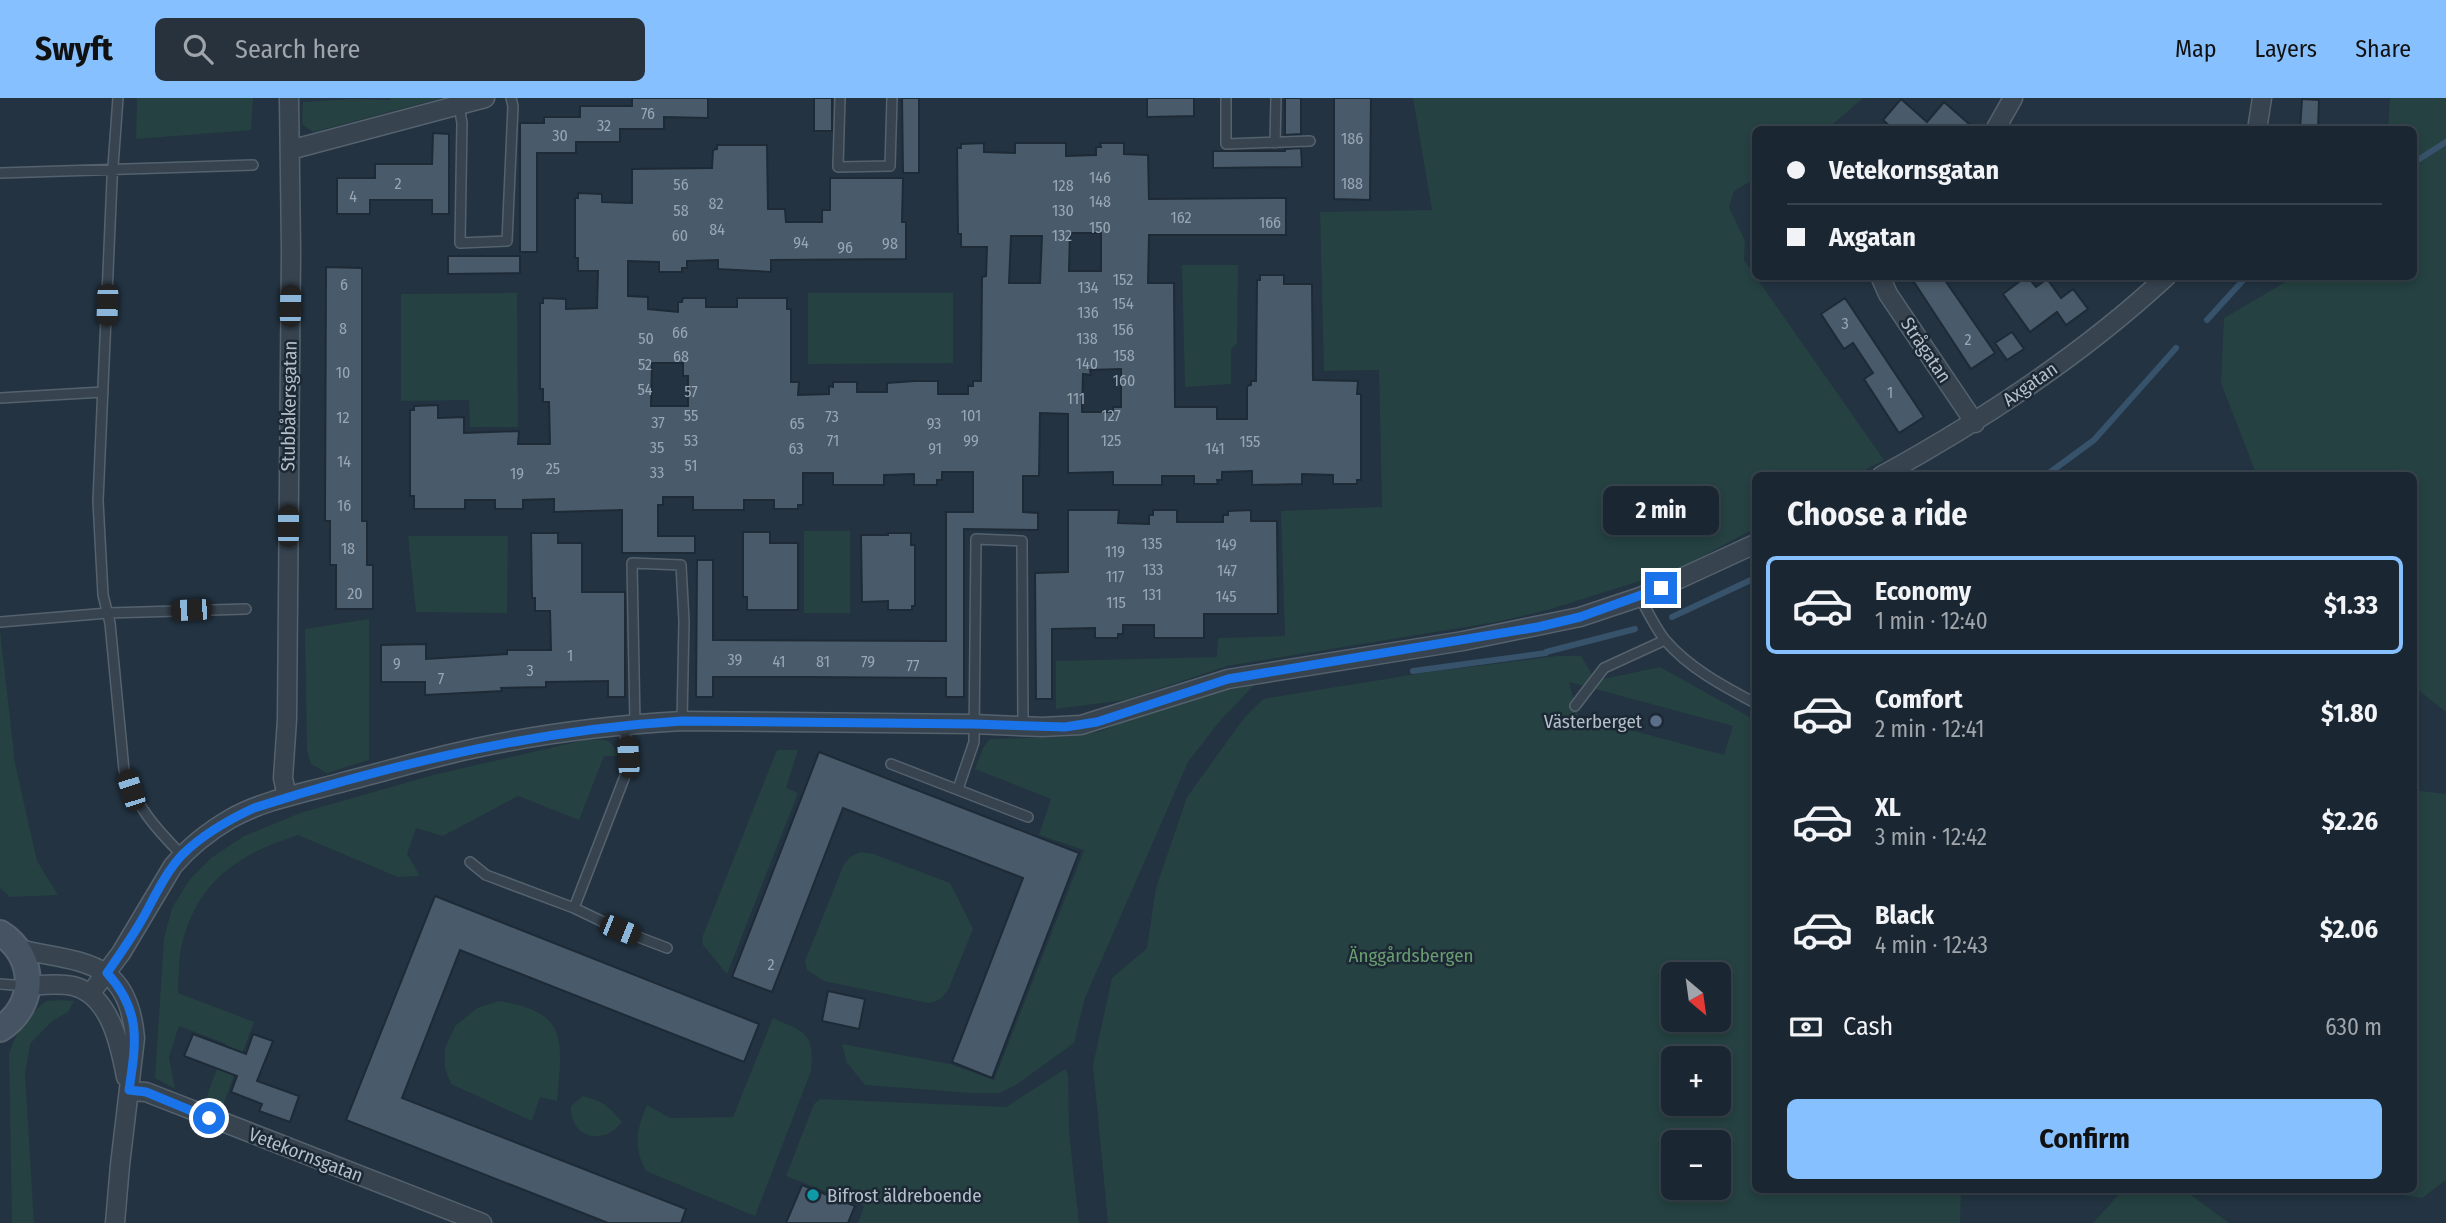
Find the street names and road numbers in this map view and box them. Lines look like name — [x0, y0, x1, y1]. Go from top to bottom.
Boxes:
street label: Strågatan — [1896, 313, 1956, 387]
street label: Stubbåkersgatan — [276, 340, 302, 472]
street label: Axgatan — [1998, 357, 2062, 411]
street label: Vetekornsgatan — [246, 1123, 366, 1187]

